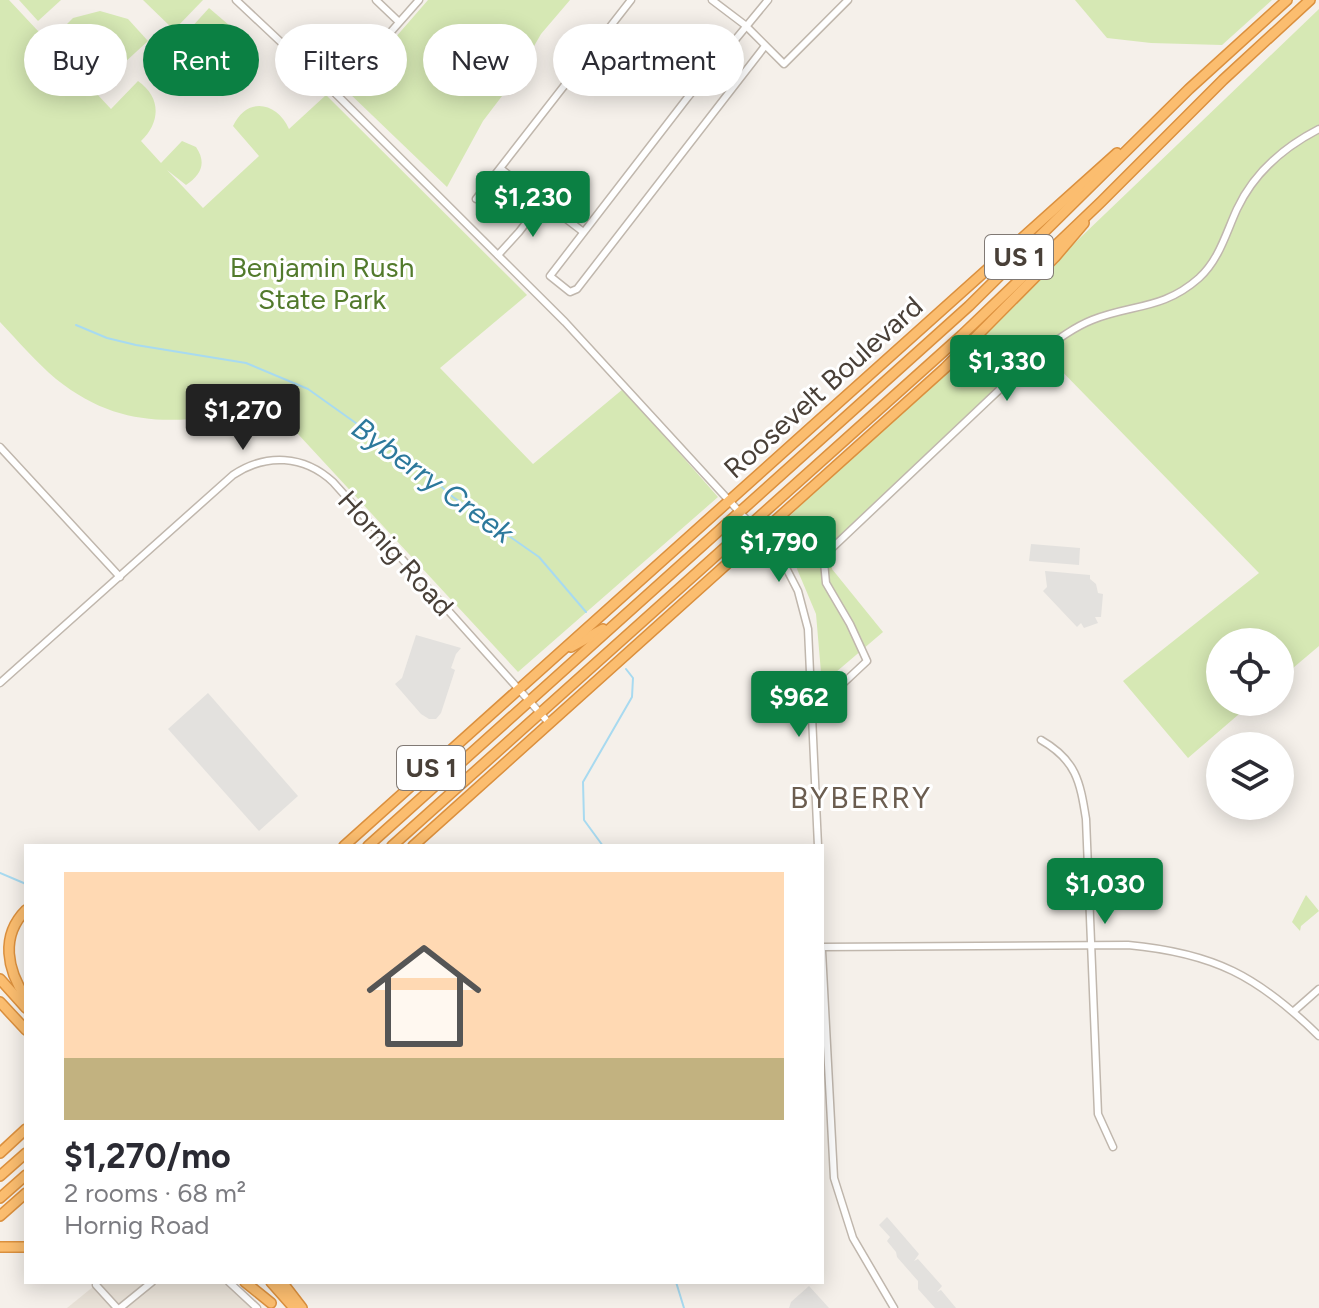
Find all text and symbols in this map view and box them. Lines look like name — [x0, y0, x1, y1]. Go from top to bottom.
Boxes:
chip: Buy — [24, 24, 127, 96]
chip: Rent — [143, 24, 259, 96]
chip: Filters — [275, 24, 407, 96]
chip: New — [423, 24, 537, 96]
chip: Apartment — [553, 24, 744, 96]
pin: $1,230 — [468, 171, 598, 239]
text: $1,230 — [494, 181, 572, 213]
road number: US 1 — [985, 235, 1053, 279]
park label: Benjamin Rush State Park — [230, 250, 414, 316]
street label: Roosevelt Boulevard — [717, 289, 929, 485]
pin: $1,330 — [942, 335, 1072, 403]
text: $1,330 — [968, 345, 1046, 377]
pin: $1,270 — [178, 384, 308, 452]
text: $1,270 — [204, 394, 282, 426]
water label: Byberry Creek — [345, 409, 522, 552]
street label: Hornig Road — [331, 483, 461, 623]
pin: $1,790 — [714, 516, 844, 584]
text: $1,790 — [740, 526, 818, 558]
map controls — [1206, 628, 1294, 820]
button: locate — [1206, 628, 1294, 716]
pin: $962 — [752, 671, 846, 739]
text: $962 — [769, 681, 829, 713]
button: layers — [1206, 732, 1294, 820]
road number: US 1 — [397, 746, 465, 790]
district label: BYBERRY — [790, 779, 932, 816]
pin: $1,030 — [1040, 858, 1170, 926]
text: $1,030 — [1065, 868, 1145, 900]
icon: home — [352, 924, 496, 1068]
text: $1,270/mo — [64, 1136, 231, 1177]
text: 2 rooms · 68 m² — [64, 1177, 246, 1209]
text: Hornig Road — [64, 1209, 209, 1241]

